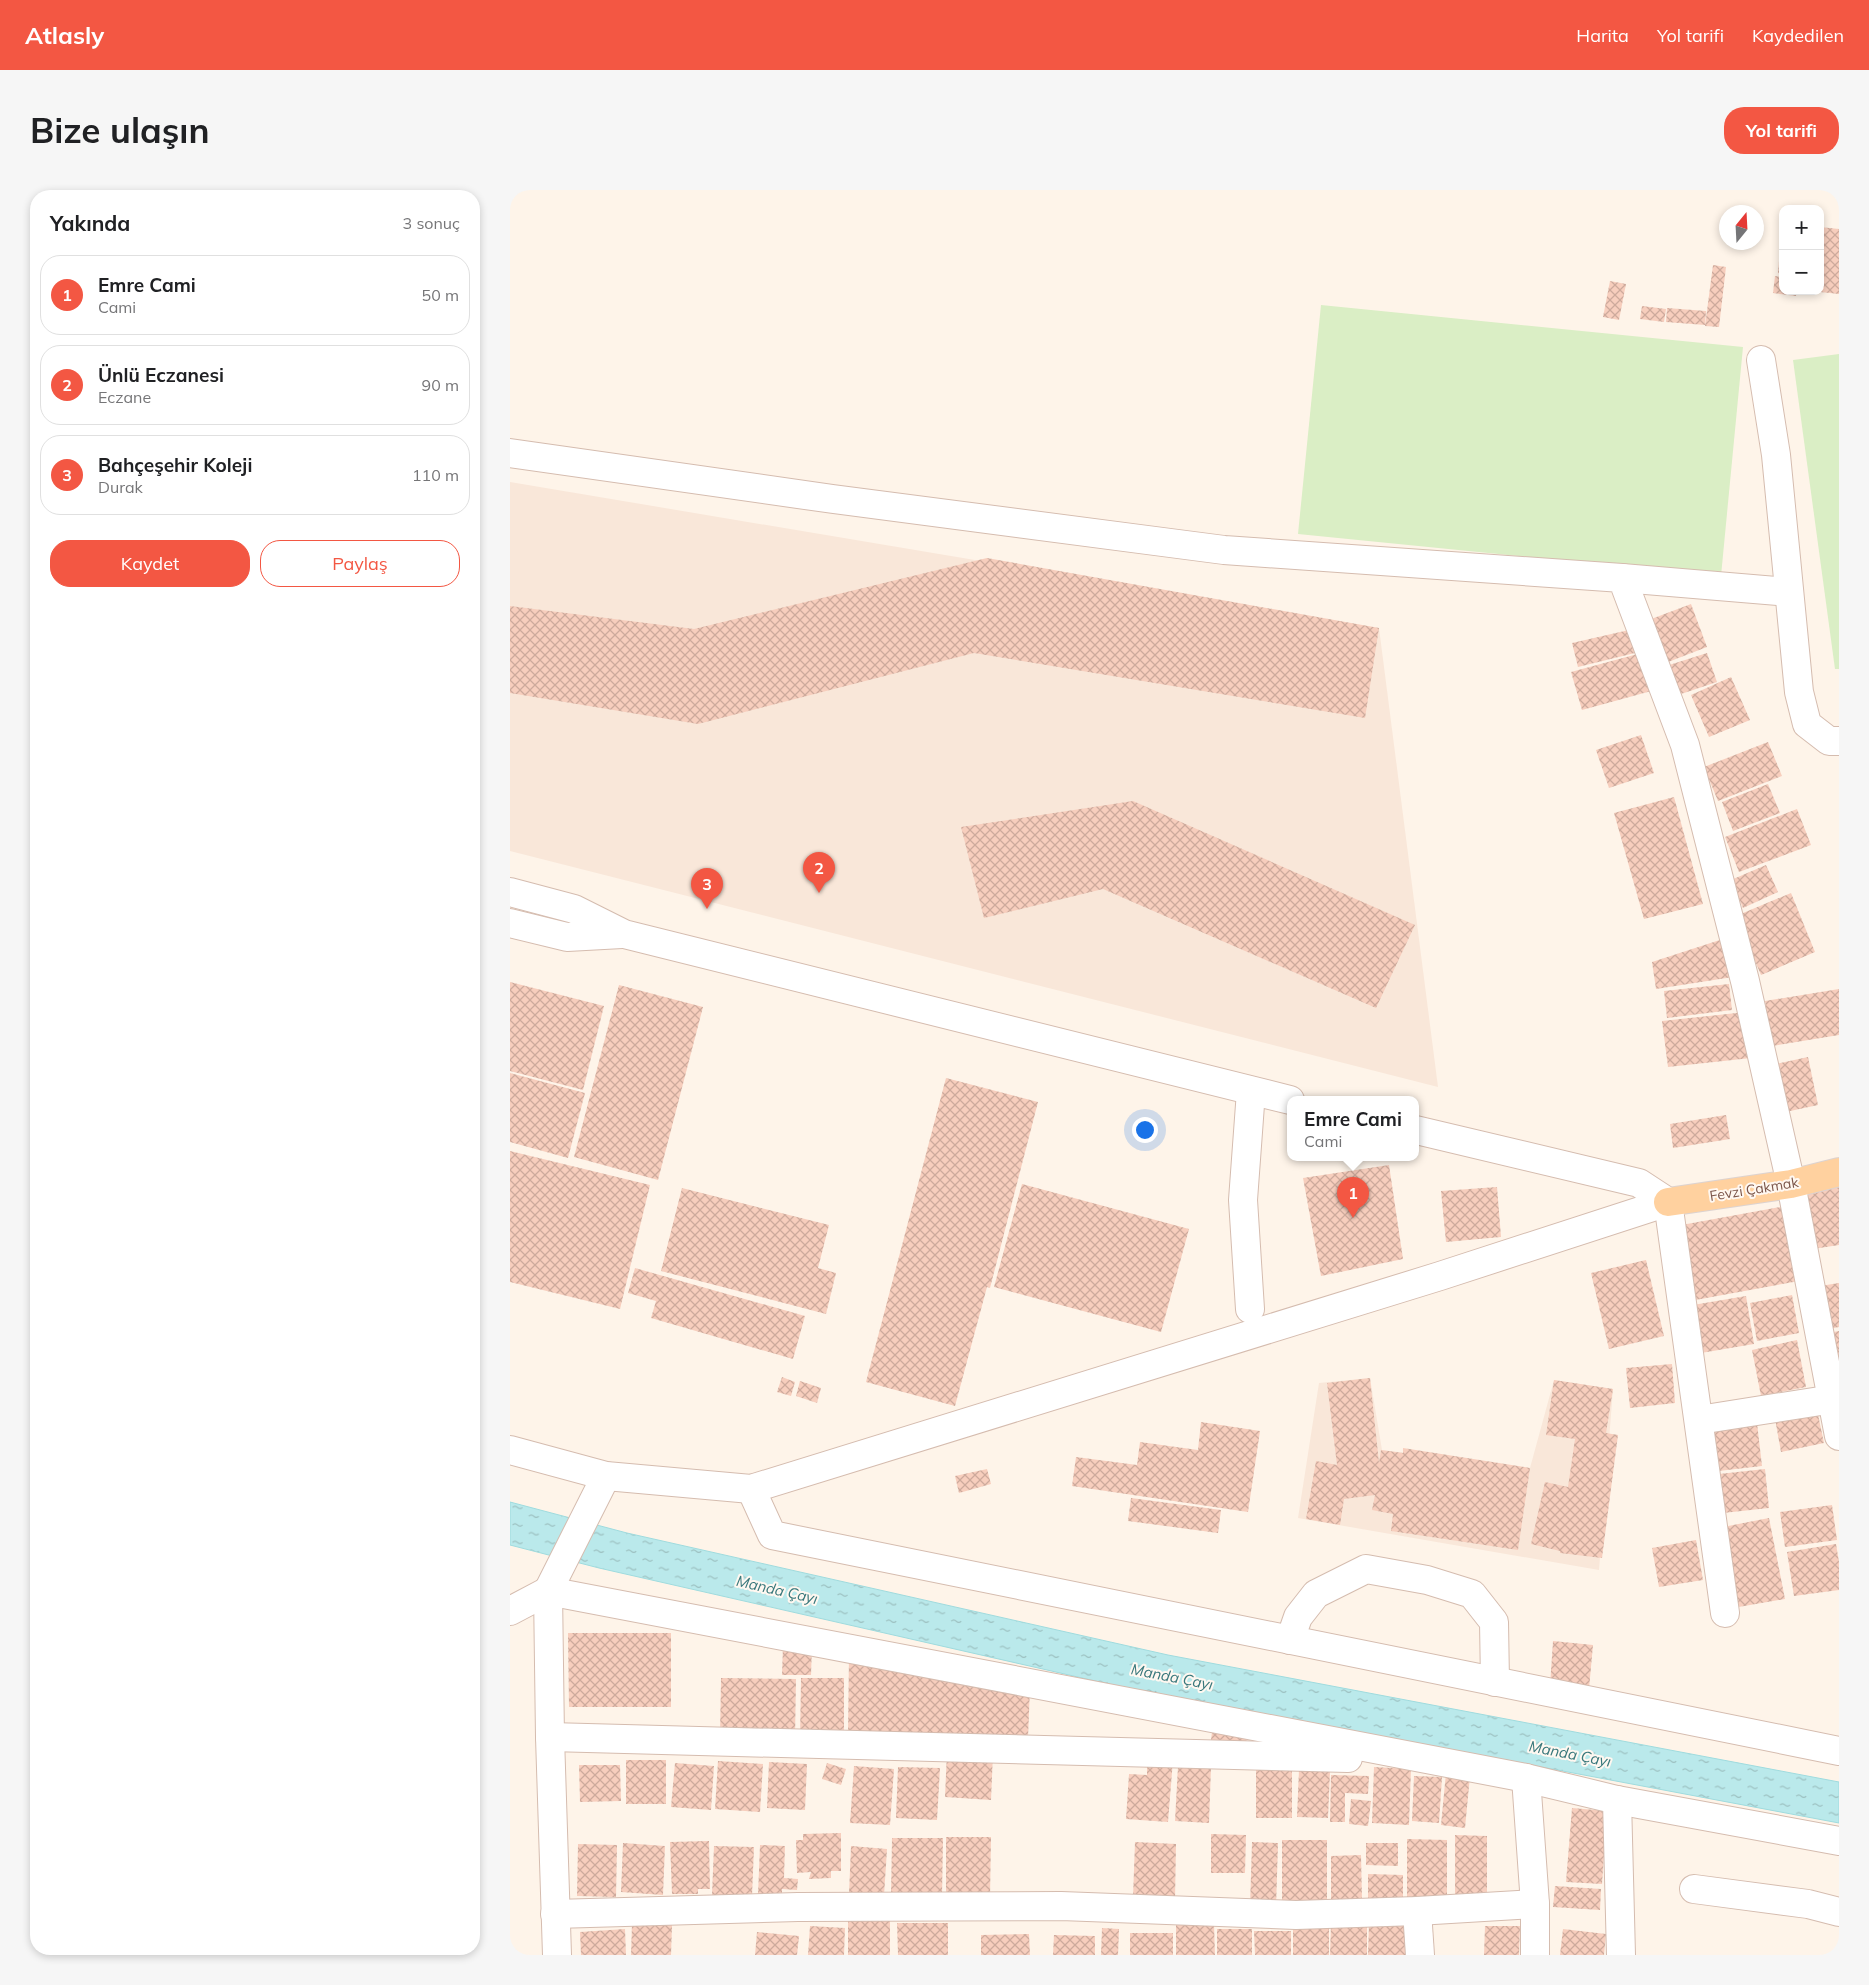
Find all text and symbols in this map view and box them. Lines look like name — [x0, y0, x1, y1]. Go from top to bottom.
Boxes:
text: Atlasly — [25, 20, 104, 50]
text: Harita — [1576, 24, 1629, 47]
text: Yol tarifi — [1657, 24, 1724, 47]
text: Kaydedilen — [1752, 24, 1844, 47]
button: Yol tarifi — [1724, 107, 1839, 154]
text: Bize ulaşın — [30, 108, 210, 152]
north arrow — [1719, 205, 1764, 250]
map controls — [1779, 205, 1824, 295]
button: + — [1779, 205, 1824, 250]
text: Yakında — [50, 210, 130, 236]
text: 3 sonuç — [403, 213, 460, 233]
button: − — [1779, 250, 1824, 295]
text: Emre Cami — [98, 273, 196, 297]
text: 1 — [62, 285, 72, 305]
text: 50 m — [422, 285, 459, 305]
text: Cami — [98, 297, 136, 317]
text: Ünlü Eczanesi — [98, 363, 224, 387]
text: 2 — [62, 375, 72, 395]
text: 90 m — [422, 375, 459, 395]
text: Eczane — [98, 387, 151, 407]
text: Bahçeşehir Koleji — [98, 453, 252, 477]
text: 3 — [62, 465, 72, 485]
text: 110 m — [412, 465, 459, 485]
text: Durak — [98, 477, 143, 497]
button: Kaydet — [50, 540, 250, 587]
button: Paylaş — [260, 540, 460, 587]
pin: 2 — [803, 852, 835, 893]
pin: 3 — [691, 868, 723, 909]
popup — [1287, 1096, 1419, 1161]
text: Emre Cami — [1304, 1107, 1402, 1131]
your location — [1132, 1117, 1158, 1143]
text: Cami — [1304, 1131, 1342, 1151]
street label: Fevzi Çakmak — [1708, 1173, 1800, 1205]
pin: 1 — [1337, 1177, 1369, 1218]
water label: Manda Çayı — [735, 1571, 820, 1608]
water label: Manda Çayı — [1130, 1659, 1215, 1694]
water label: Manda Çayı — [1528, 1736, 1613, 1771]

